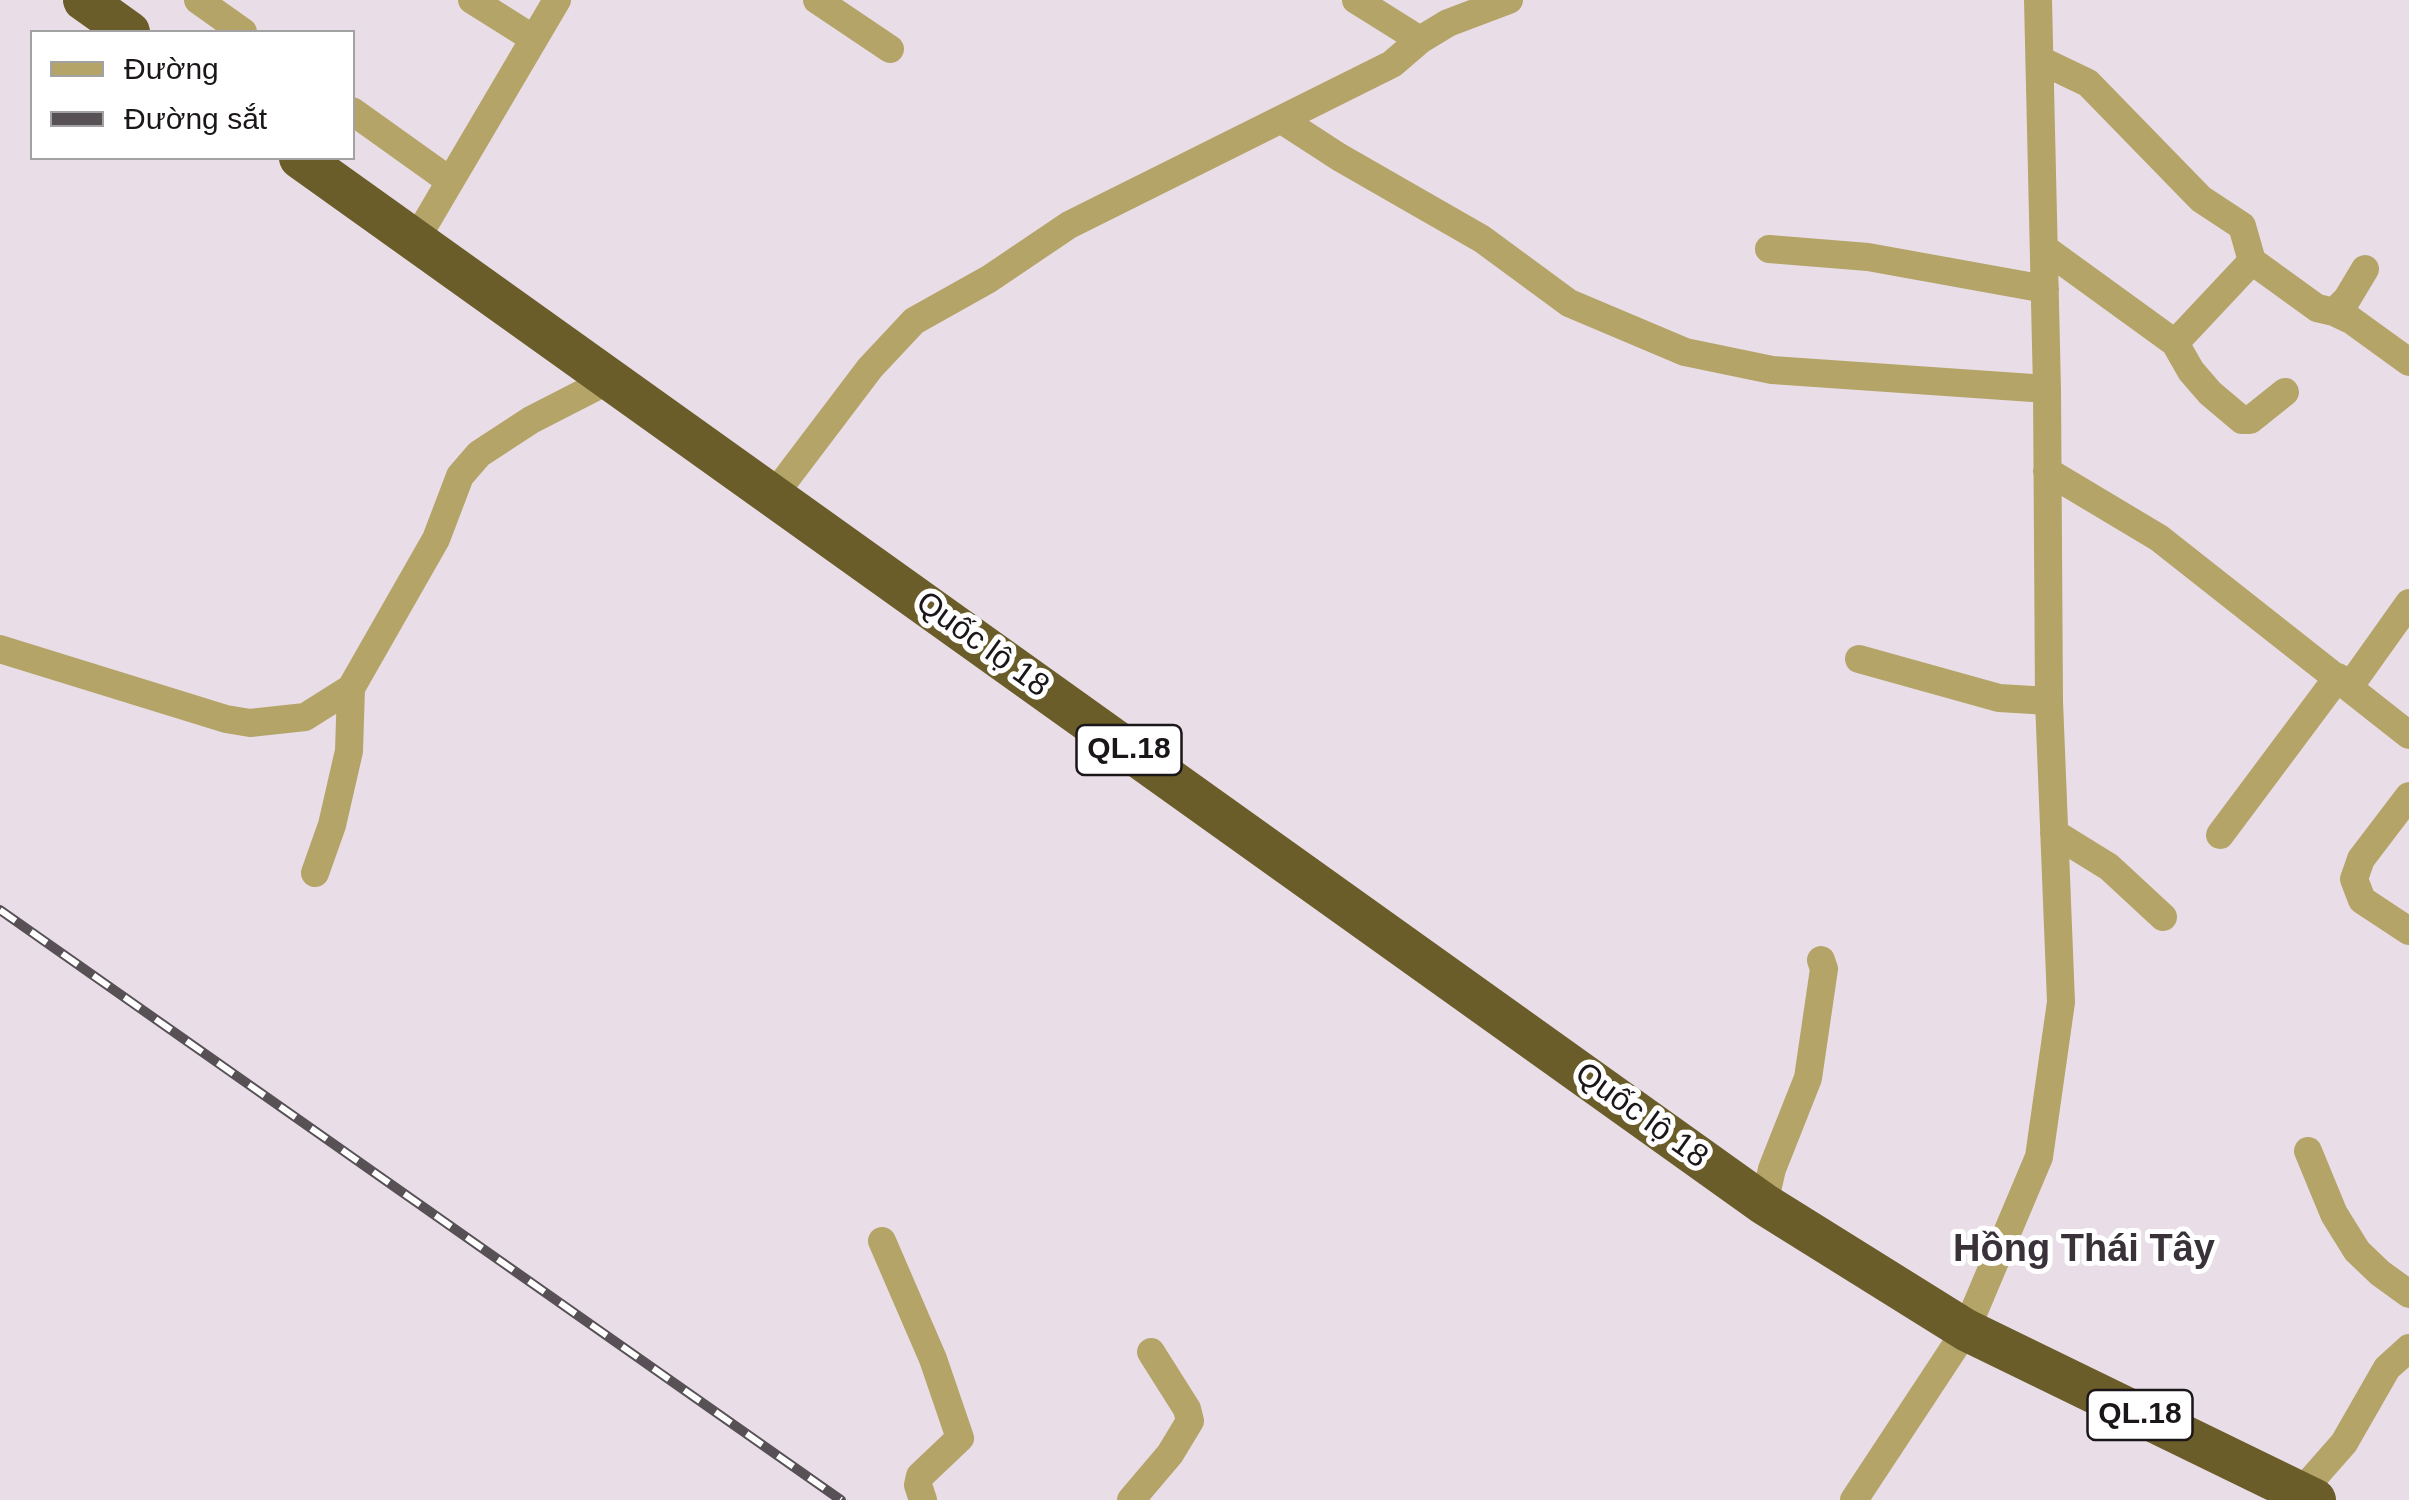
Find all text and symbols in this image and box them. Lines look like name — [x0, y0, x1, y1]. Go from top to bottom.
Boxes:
legend — [30, 30, 355, 160]
text: Đường — [124, 52, 219, 85]
text: Đường sắt — [124, 102, 267, 135]
street label: Quốc lộ 18 — [908, 584, 1056, 706]
road number: QL.18 — [1076, 725, 1182, 775]
street label: Quốc lộ 18 — [1567, 1055, 1715, 1177]
district label: Hồng Thái Tây — [1953, 1228, 2215, 1274]
road number: QL.18 — [2088, 1390, 2192, 1440]

